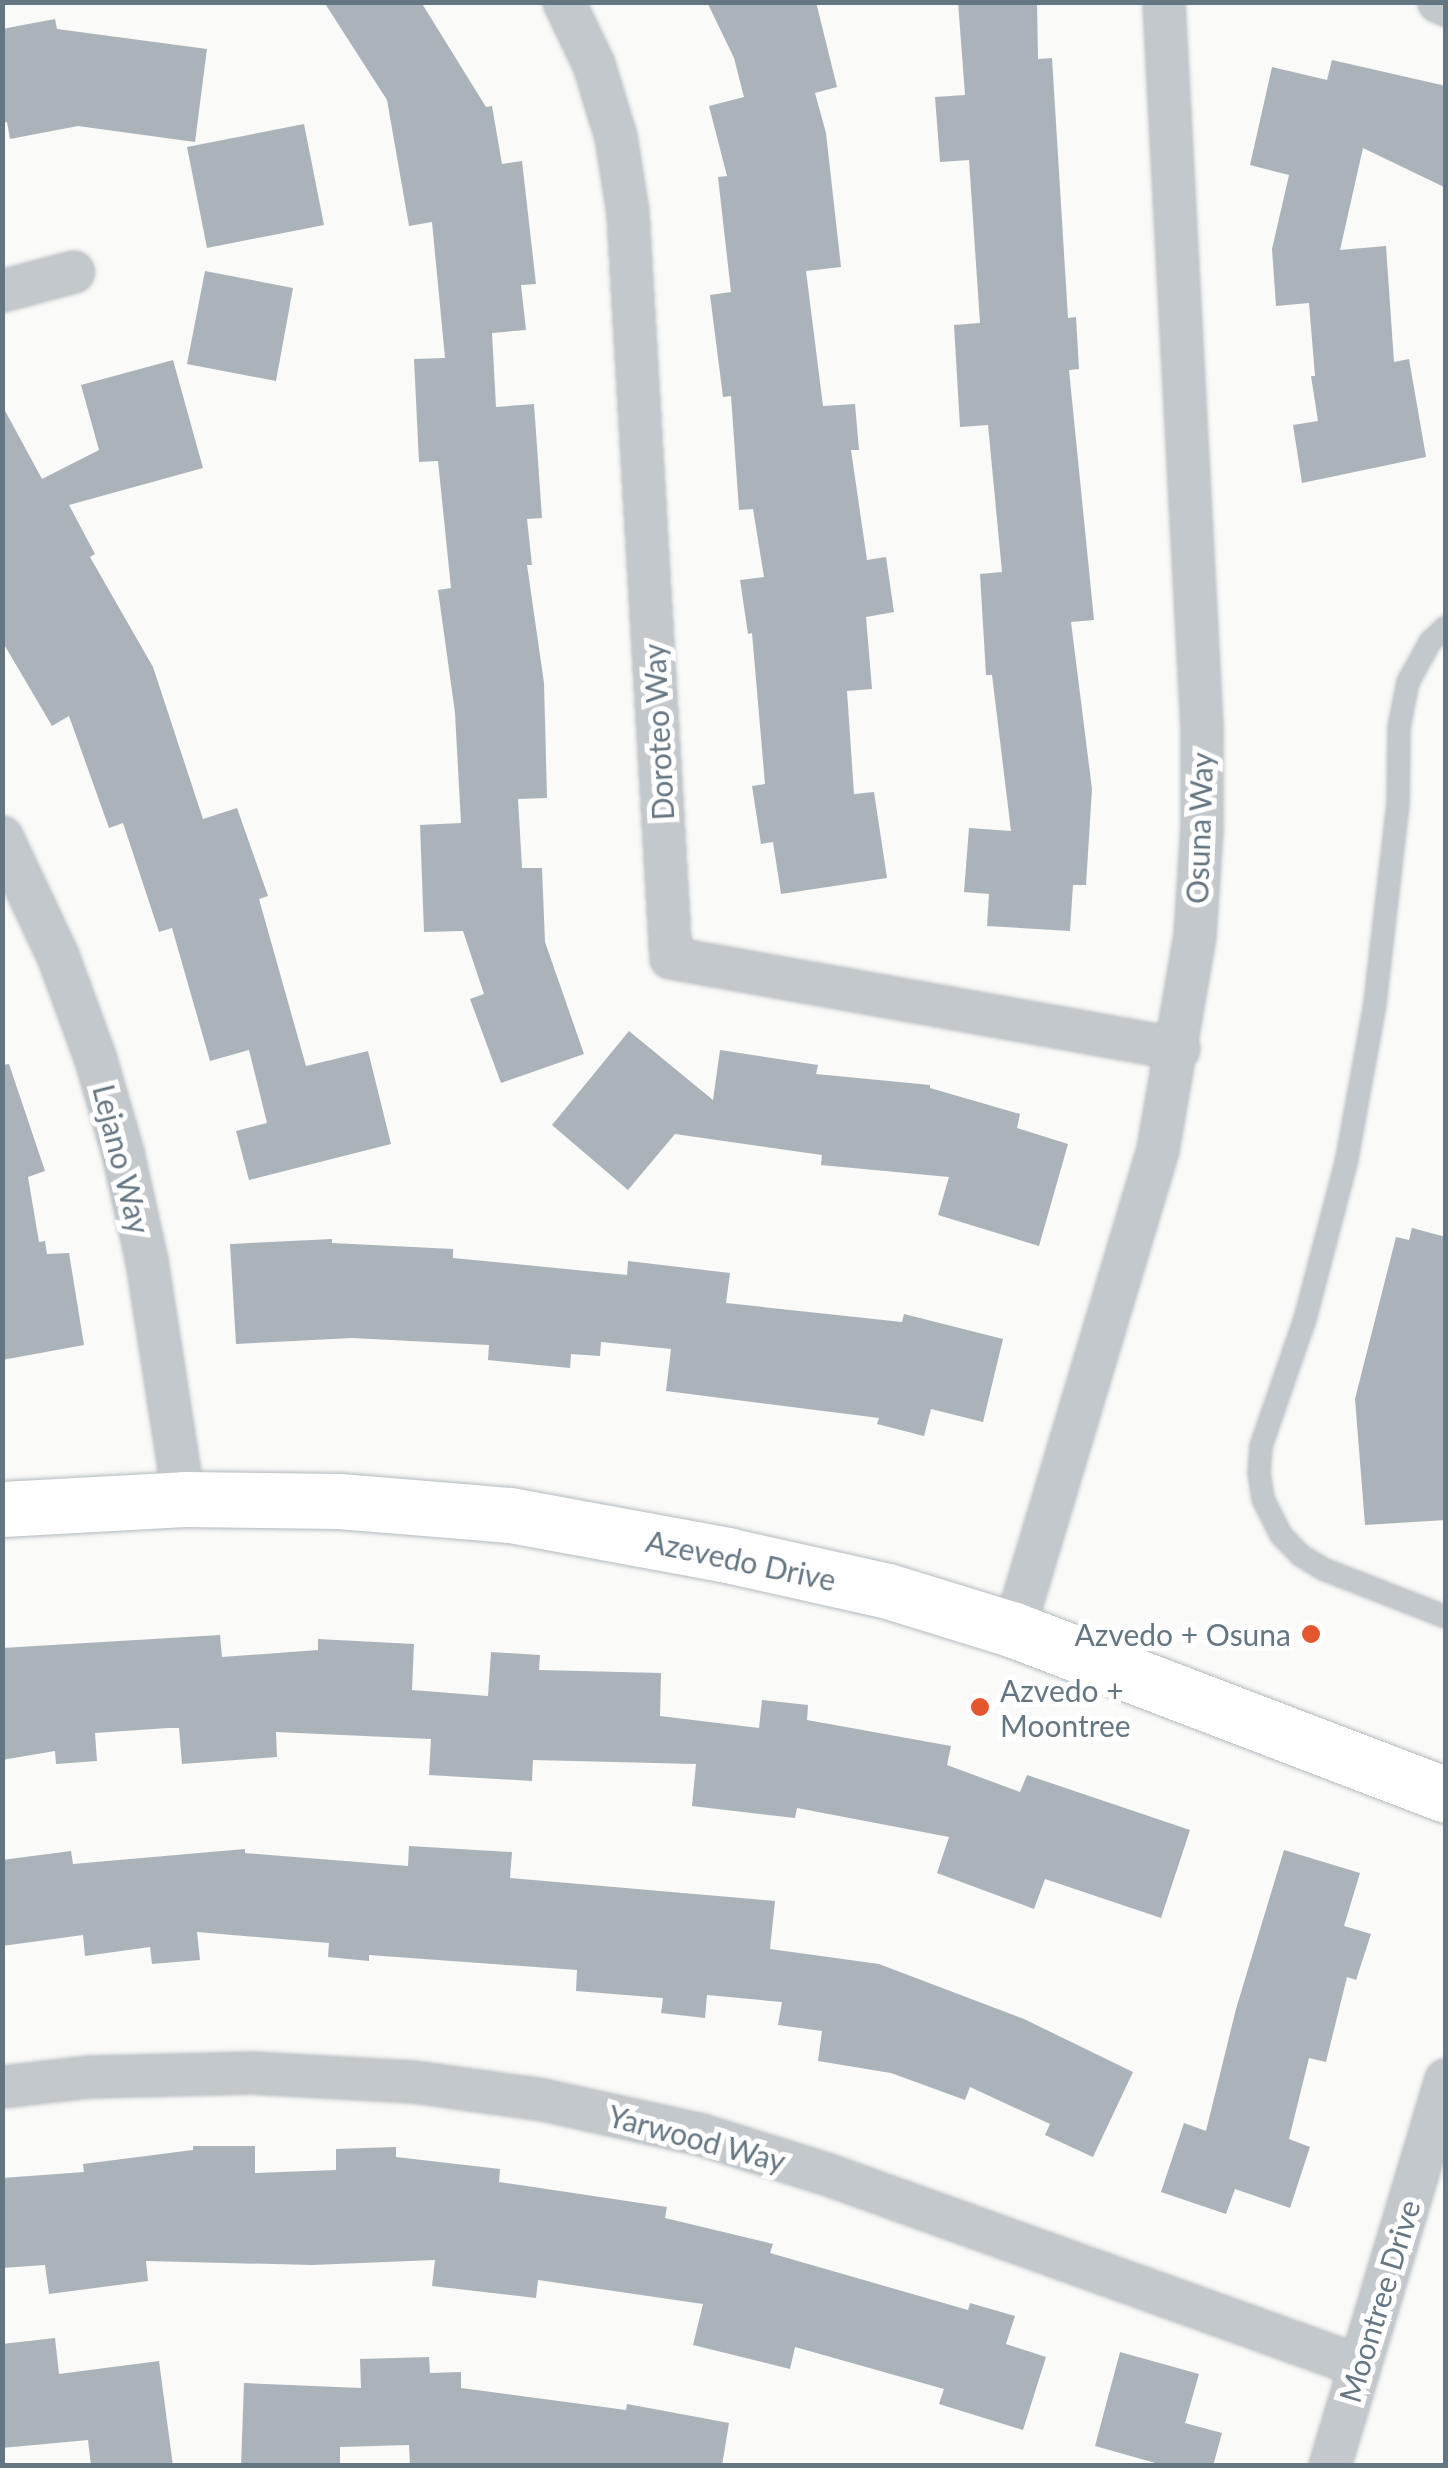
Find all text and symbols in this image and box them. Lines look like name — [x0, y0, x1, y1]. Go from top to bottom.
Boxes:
street label: Doroteo Way — [635, 643, 681, 821]
street label: Osuna Way — [1178, 751, 1220, 905]
street label: Lejano Way — [86, 1080, 158, 1238]
street label: Azevedo Drive — [643, 1522, 839, 1598]
place label: Azvedo + Osuna — [1075, 1616, 1291, 1652]
marker: Azvedo + Osuna — [1300, 1623, 1322, 1645]
place label: Azvedo + Moontree — [1000, 1672, 1131, 1742]
marker: Azvedo + Moontree — [969, 1696, 991, 1718]
street label: Yarwood Way — [604, 2097, 790, 2179]
street label: Moontree Drive — [1331, 2195, 1427, 2407]

